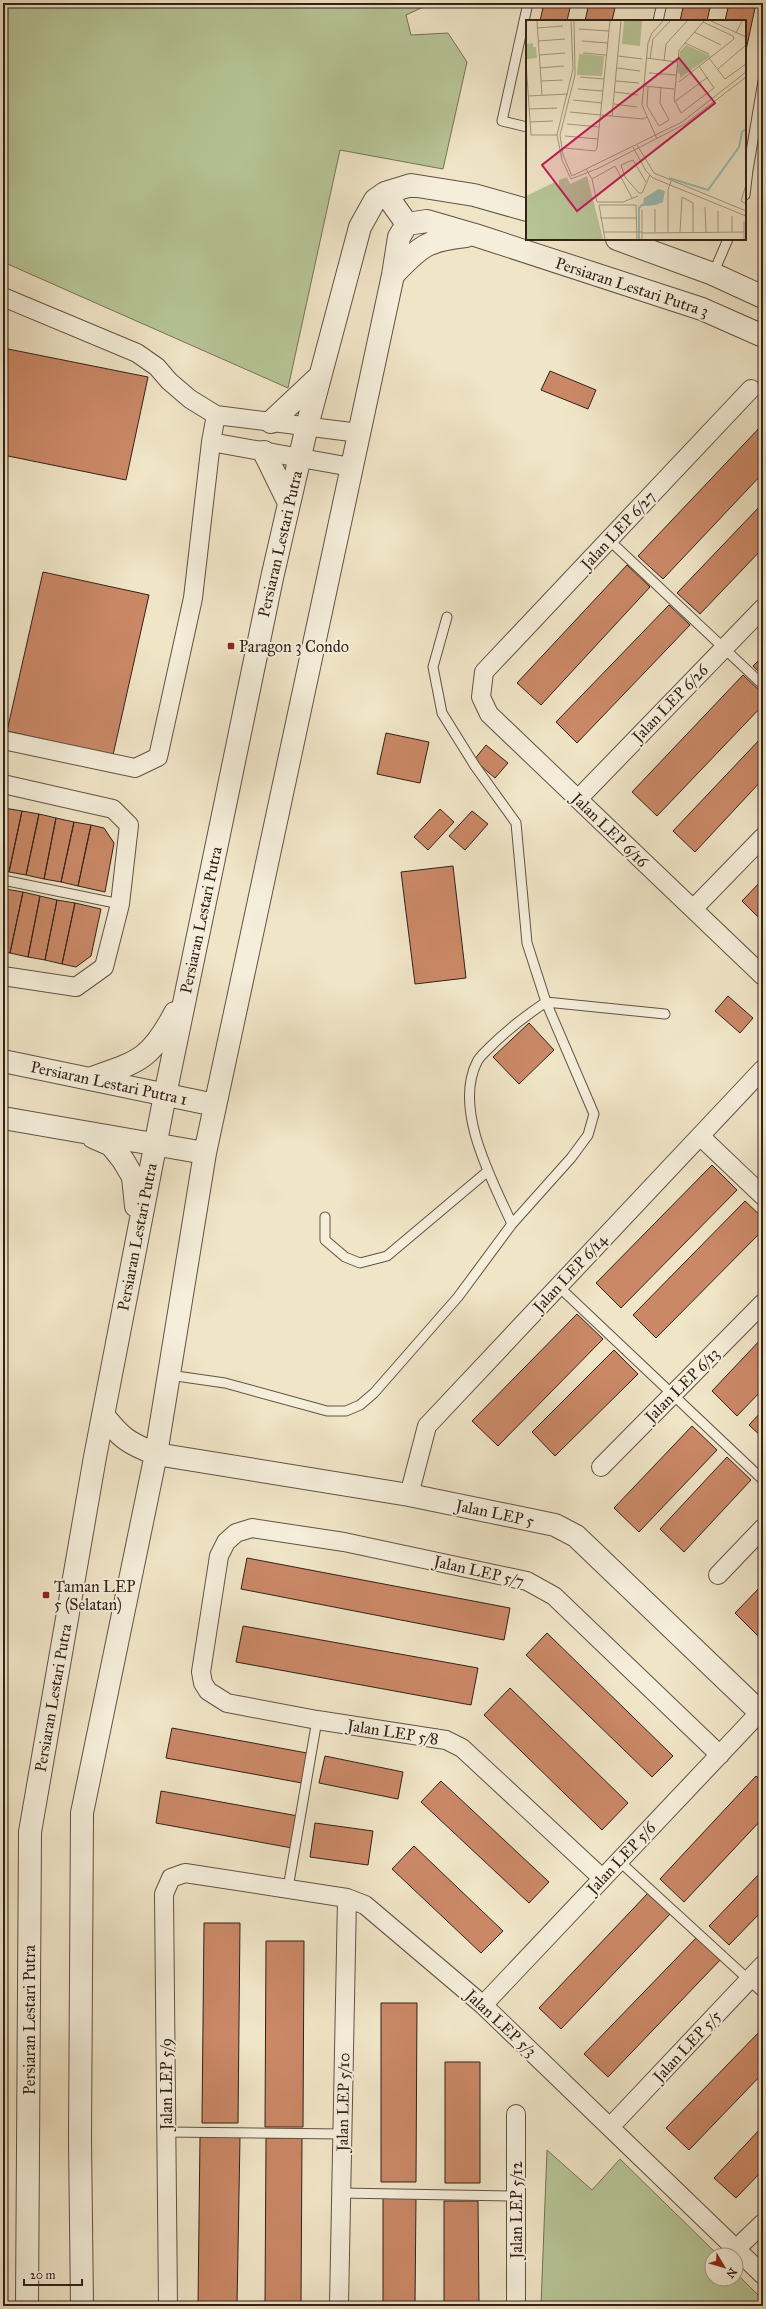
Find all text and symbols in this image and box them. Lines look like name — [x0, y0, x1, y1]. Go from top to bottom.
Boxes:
inset map — [526, 20, 746, 240]
street label: Persiaran Lestari Putra 3 — [553, 253, 711, 321]
street label: Persiaran Lestari Putra — [254, 469, 306, 619]
street label: Jalan LEP 6/27 — [575, 487, 660, 575]
place label: Paragon 3 Condo — [239, 637, 349, 657]
marker: Paragon 3 Condo — [226, 641, 236, 651]
street label: Jalan LEP 6/26 — [627, 660, 713, 748]
street label: Jalan LEP 6/16 — [566, 787, 653, 872]
street label: Persiaran Lestari Putra — [176, 844, 226, 995]
street label: Persiaran Lestari Putra 1 — [29, 1057, 189, 1109]
street label: Persiaran Lestari Putra — [113, 1161, 161, 1312]
street label: Jalan LEP 6/14 — [528, 1229, 612, 1318]
street label: Jalan LEP 6/13 — [640, 1344, 724, 1428]
street label: Jalan LEP 5 — [452, 1495, 536, 1532]
street label: Jalan LEP 5/7 — [430, 1551, 526, 1592]
place label: Taman LEP 5 (Selatan) — [54, 1577, 136, 1615]
marker: Taman LEP 5 (Selatan) — [41, 1590, 51, 1600]
street label: Persiaran Lestari Putra — [31, 1622, 75, 1773]
street label: Jalan LEP 5/8 — [344, 1715, 440, 1750]
street label: Jalan LEP 5/6 — [581, 1817, 660, 1900]
street label: Persiaran Lestari Putra — [20, 1945, 39, 2095]
street label: Jalan LEP 5/3 — [460, 1984, 540, 2061]
street label: Jalan LEP 5/5 — [648, 2006, 726, 2088]
street label: Jalan LEP 5/9 — [157, 2038, 177, 2132]
street label: Jalan LEP 5/10 — [333, 2052, 354, 2154]
street label: Jalan LEP 5/12 — [507, 2161, 527, 2261]
north arrow — [704, 2247, 744, 2287]
scale bar — [24, 2261, 82, 2287]
text: N — [723, 2265, 739, 2281]
text: 20 m — [30, 2268, 56, 2282]

